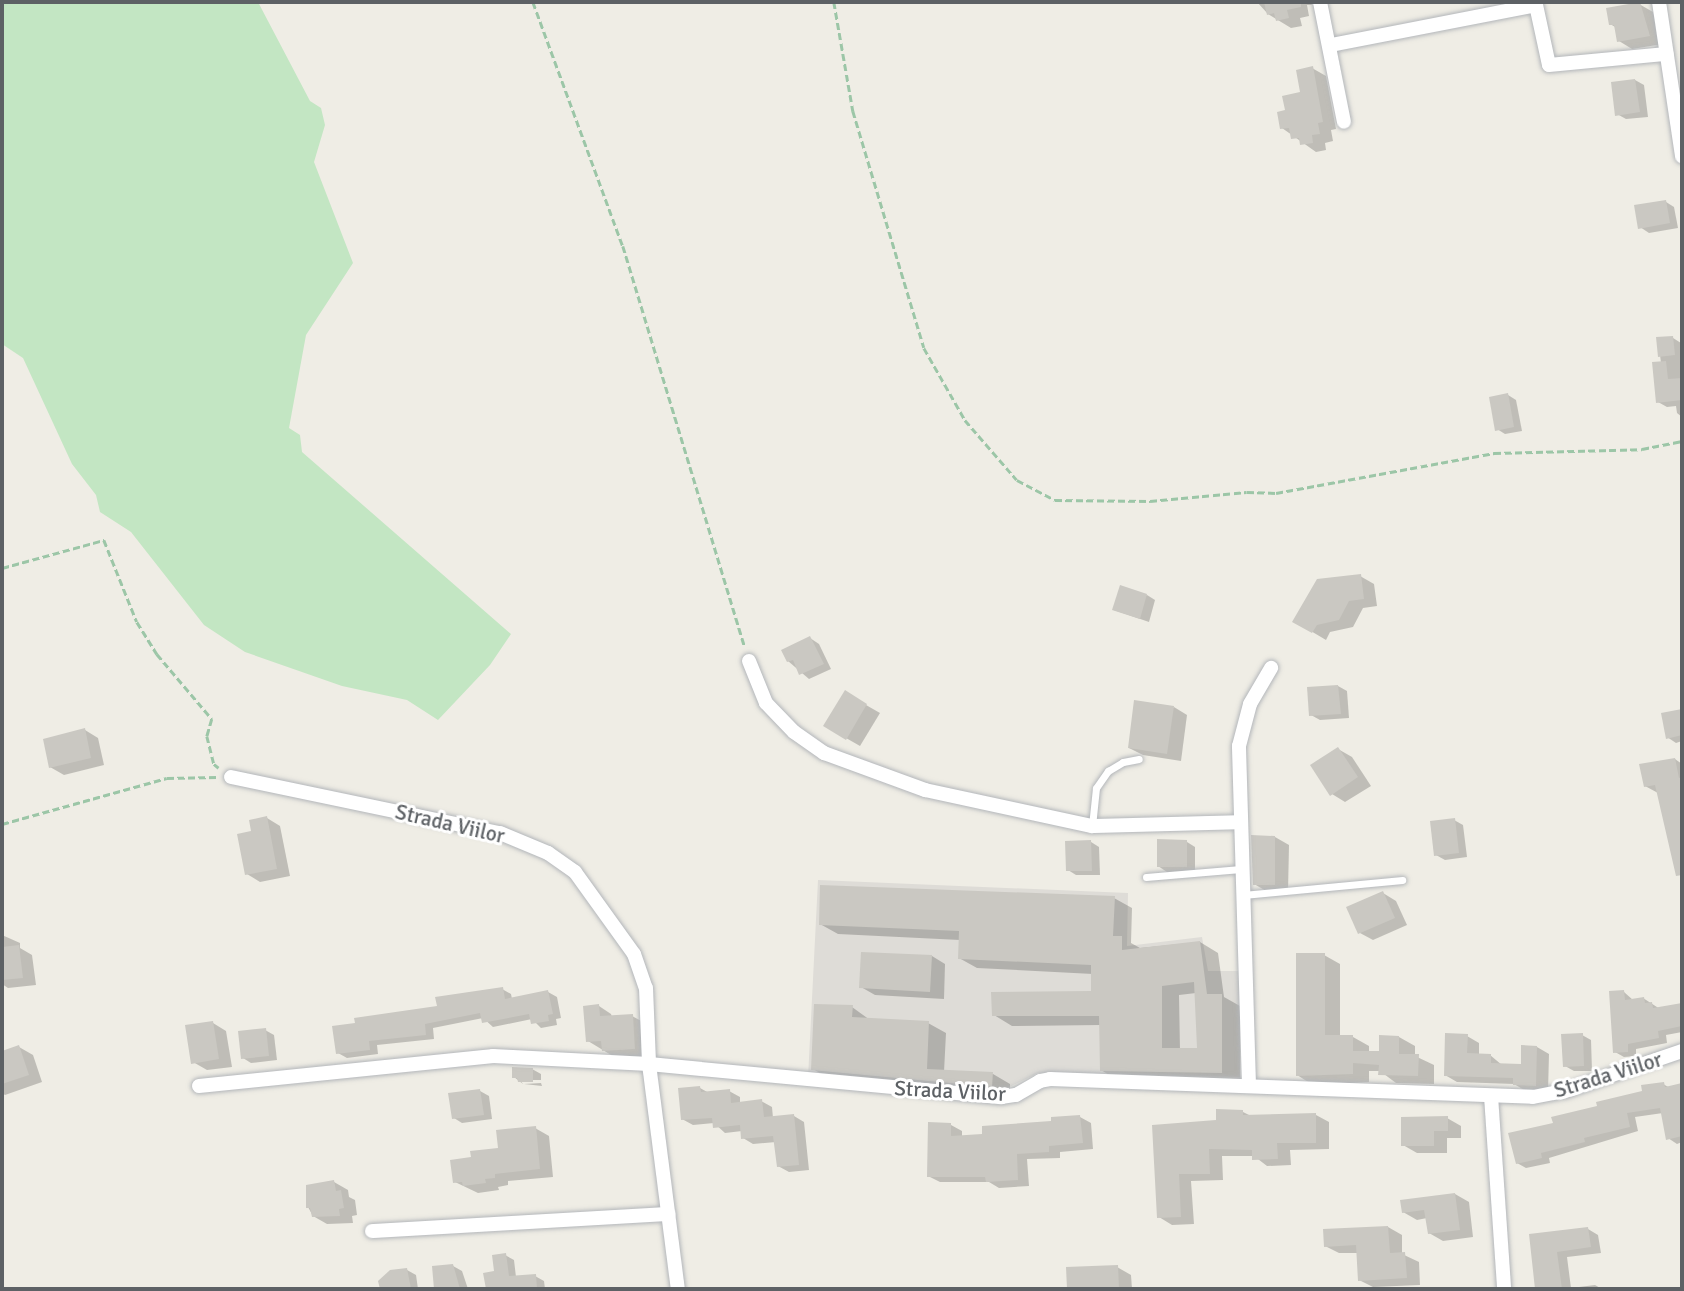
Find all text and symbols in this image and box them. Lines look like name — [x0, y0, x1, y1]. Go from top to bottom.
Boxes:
street label: Strada Viilor — [393, 799, 507, 849]
street label: Strada Viilor — [1551, 1047, 1665, 1103]
street label: Strada Viilor — [894, 1075, 1006, 1107]

